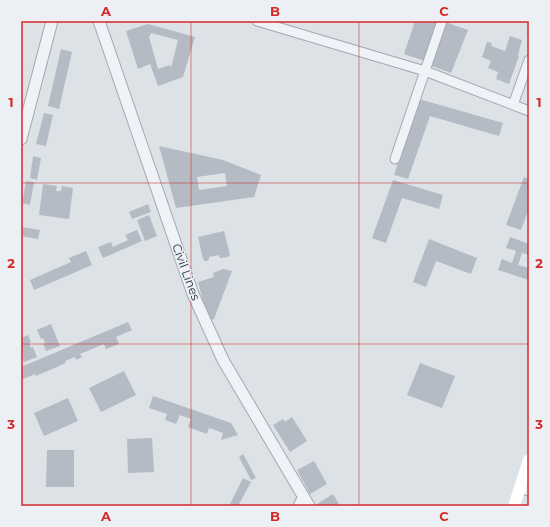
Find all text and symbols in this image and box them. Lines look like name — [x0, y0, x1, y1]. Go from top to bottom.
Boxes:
text: A — [100, 3, 112, 19]
text: B — [270, 3, 280, 19]
text: C — [439, 3, 449, 19]
text: 1 — [8, 94, 14, 110]
text: 1 — [536, 94, 542, 110]
street label: Civil Lines — [169, 241, 204, 302]
text: 2 — [7, 255, 15, 271]
text: 2 — [535, 255, 543, 271]
text: 3 — [6, 416, 15, 432]
text: 3 — [534, 416, 543, 432]
text: A — [100, 508, 112, 524]
text: B — [270, 508, 280, 524]
text: C — [439, 508, 449, 524]

